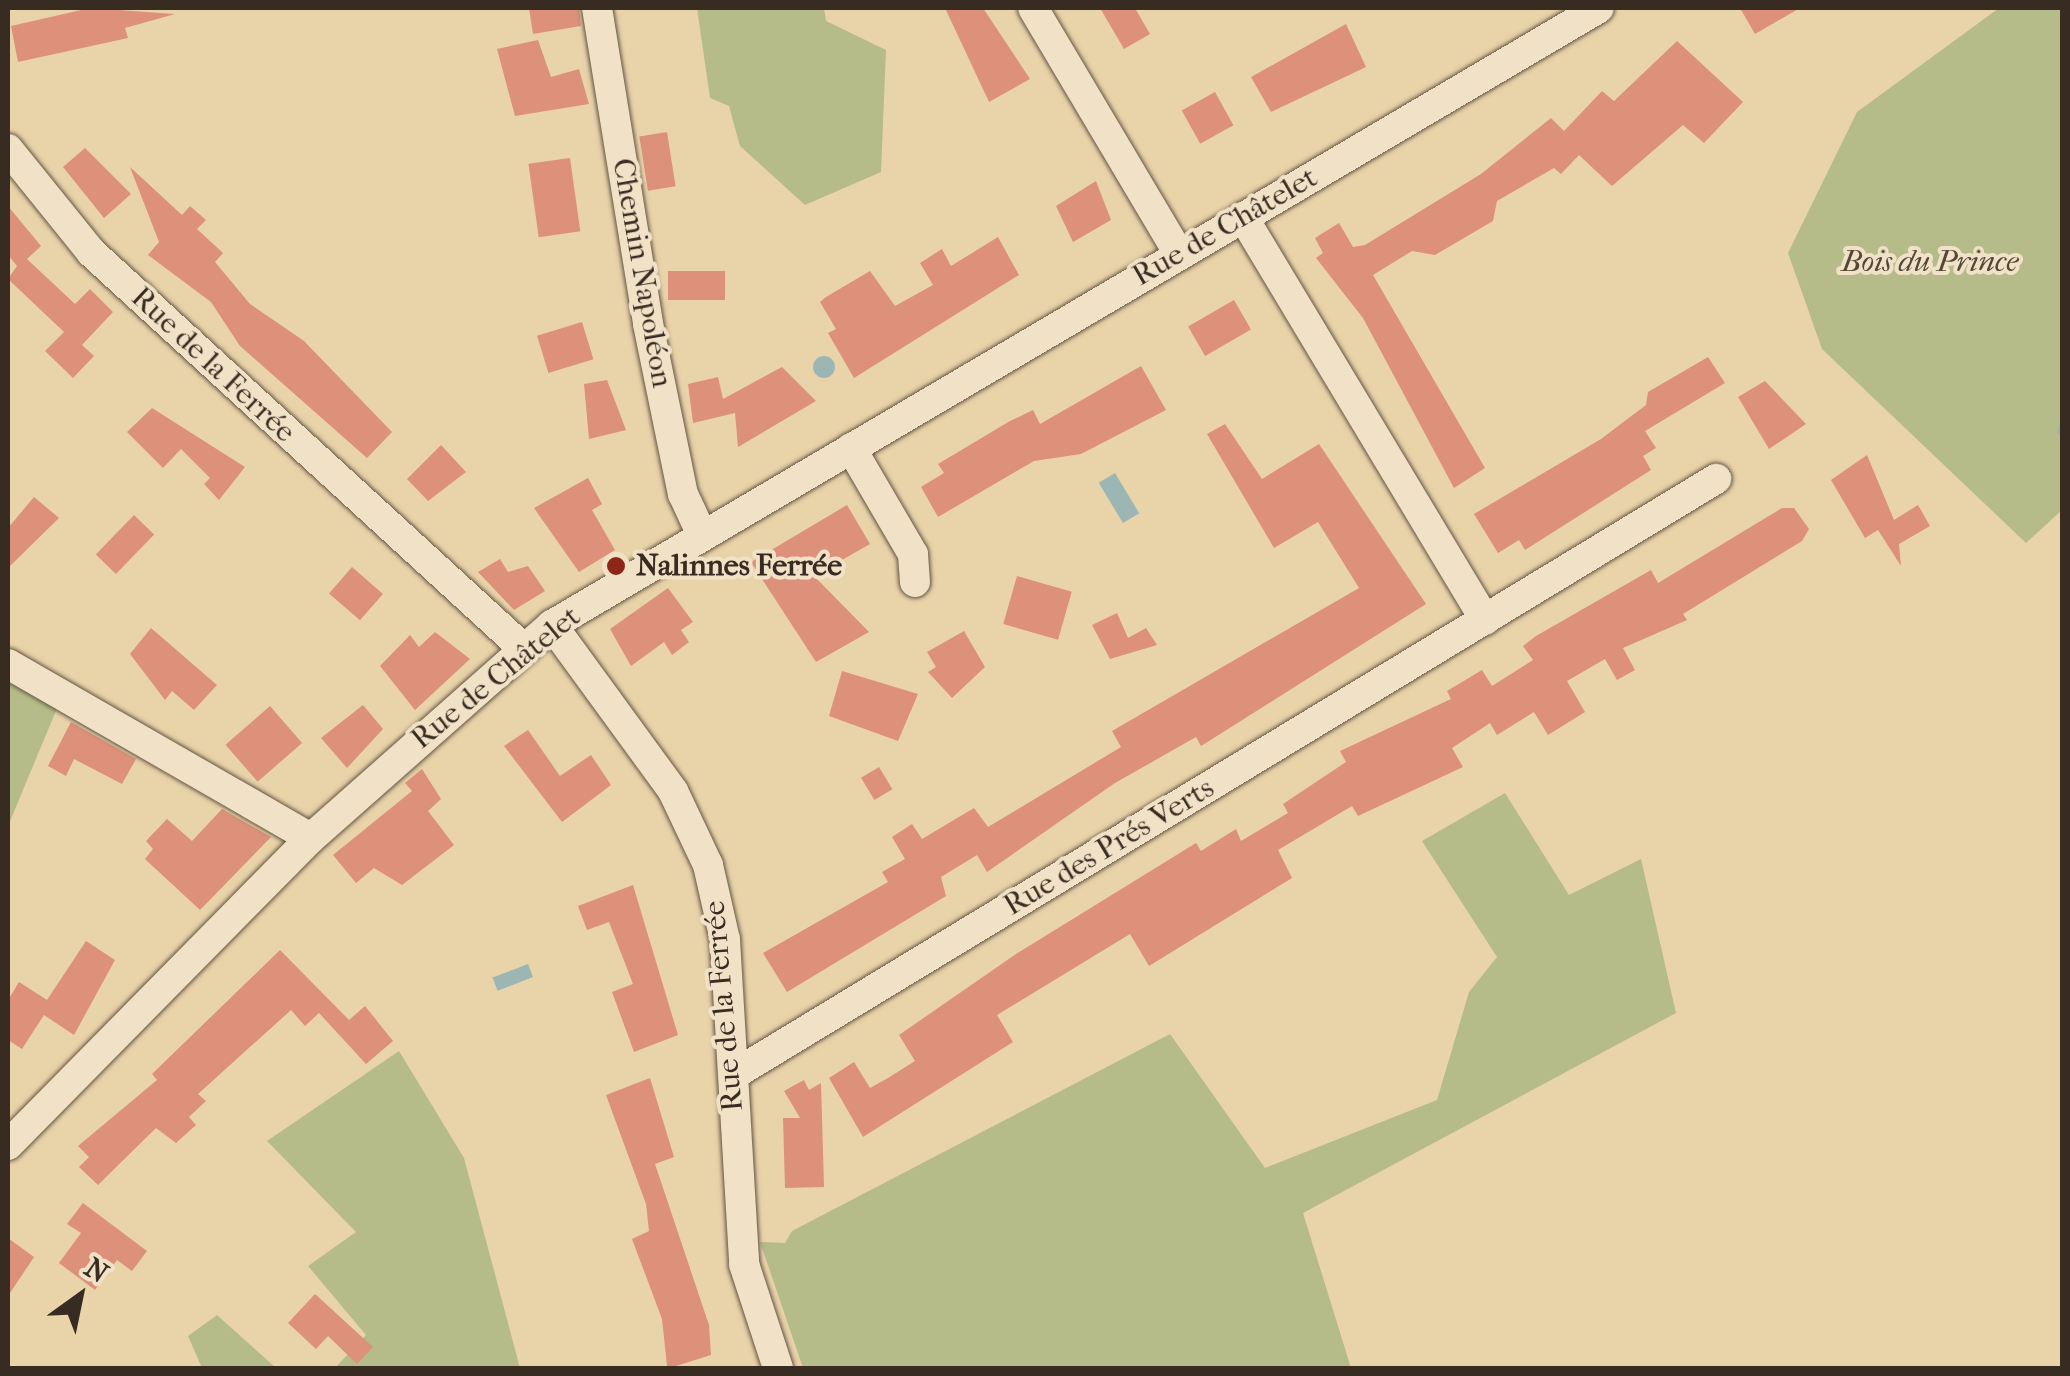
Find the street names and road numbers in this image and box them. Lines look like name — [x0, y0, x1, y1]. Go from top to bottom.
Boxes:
street label: Chemin Napoléon — [604, 156, 680, 390]
street label: Rue de Châtelet — [1126, 160, 1324, 294]
street label: Rue de la Ferrée — [123, 280, 303, 450]
street label: Rue de Châtelet — [404, 599, 588, 757]
street label: Rue des Prés Verts — [998, 770, 1220, 924]
street label: Rue de la Ferrée — [697, 899, 751, 1113]

